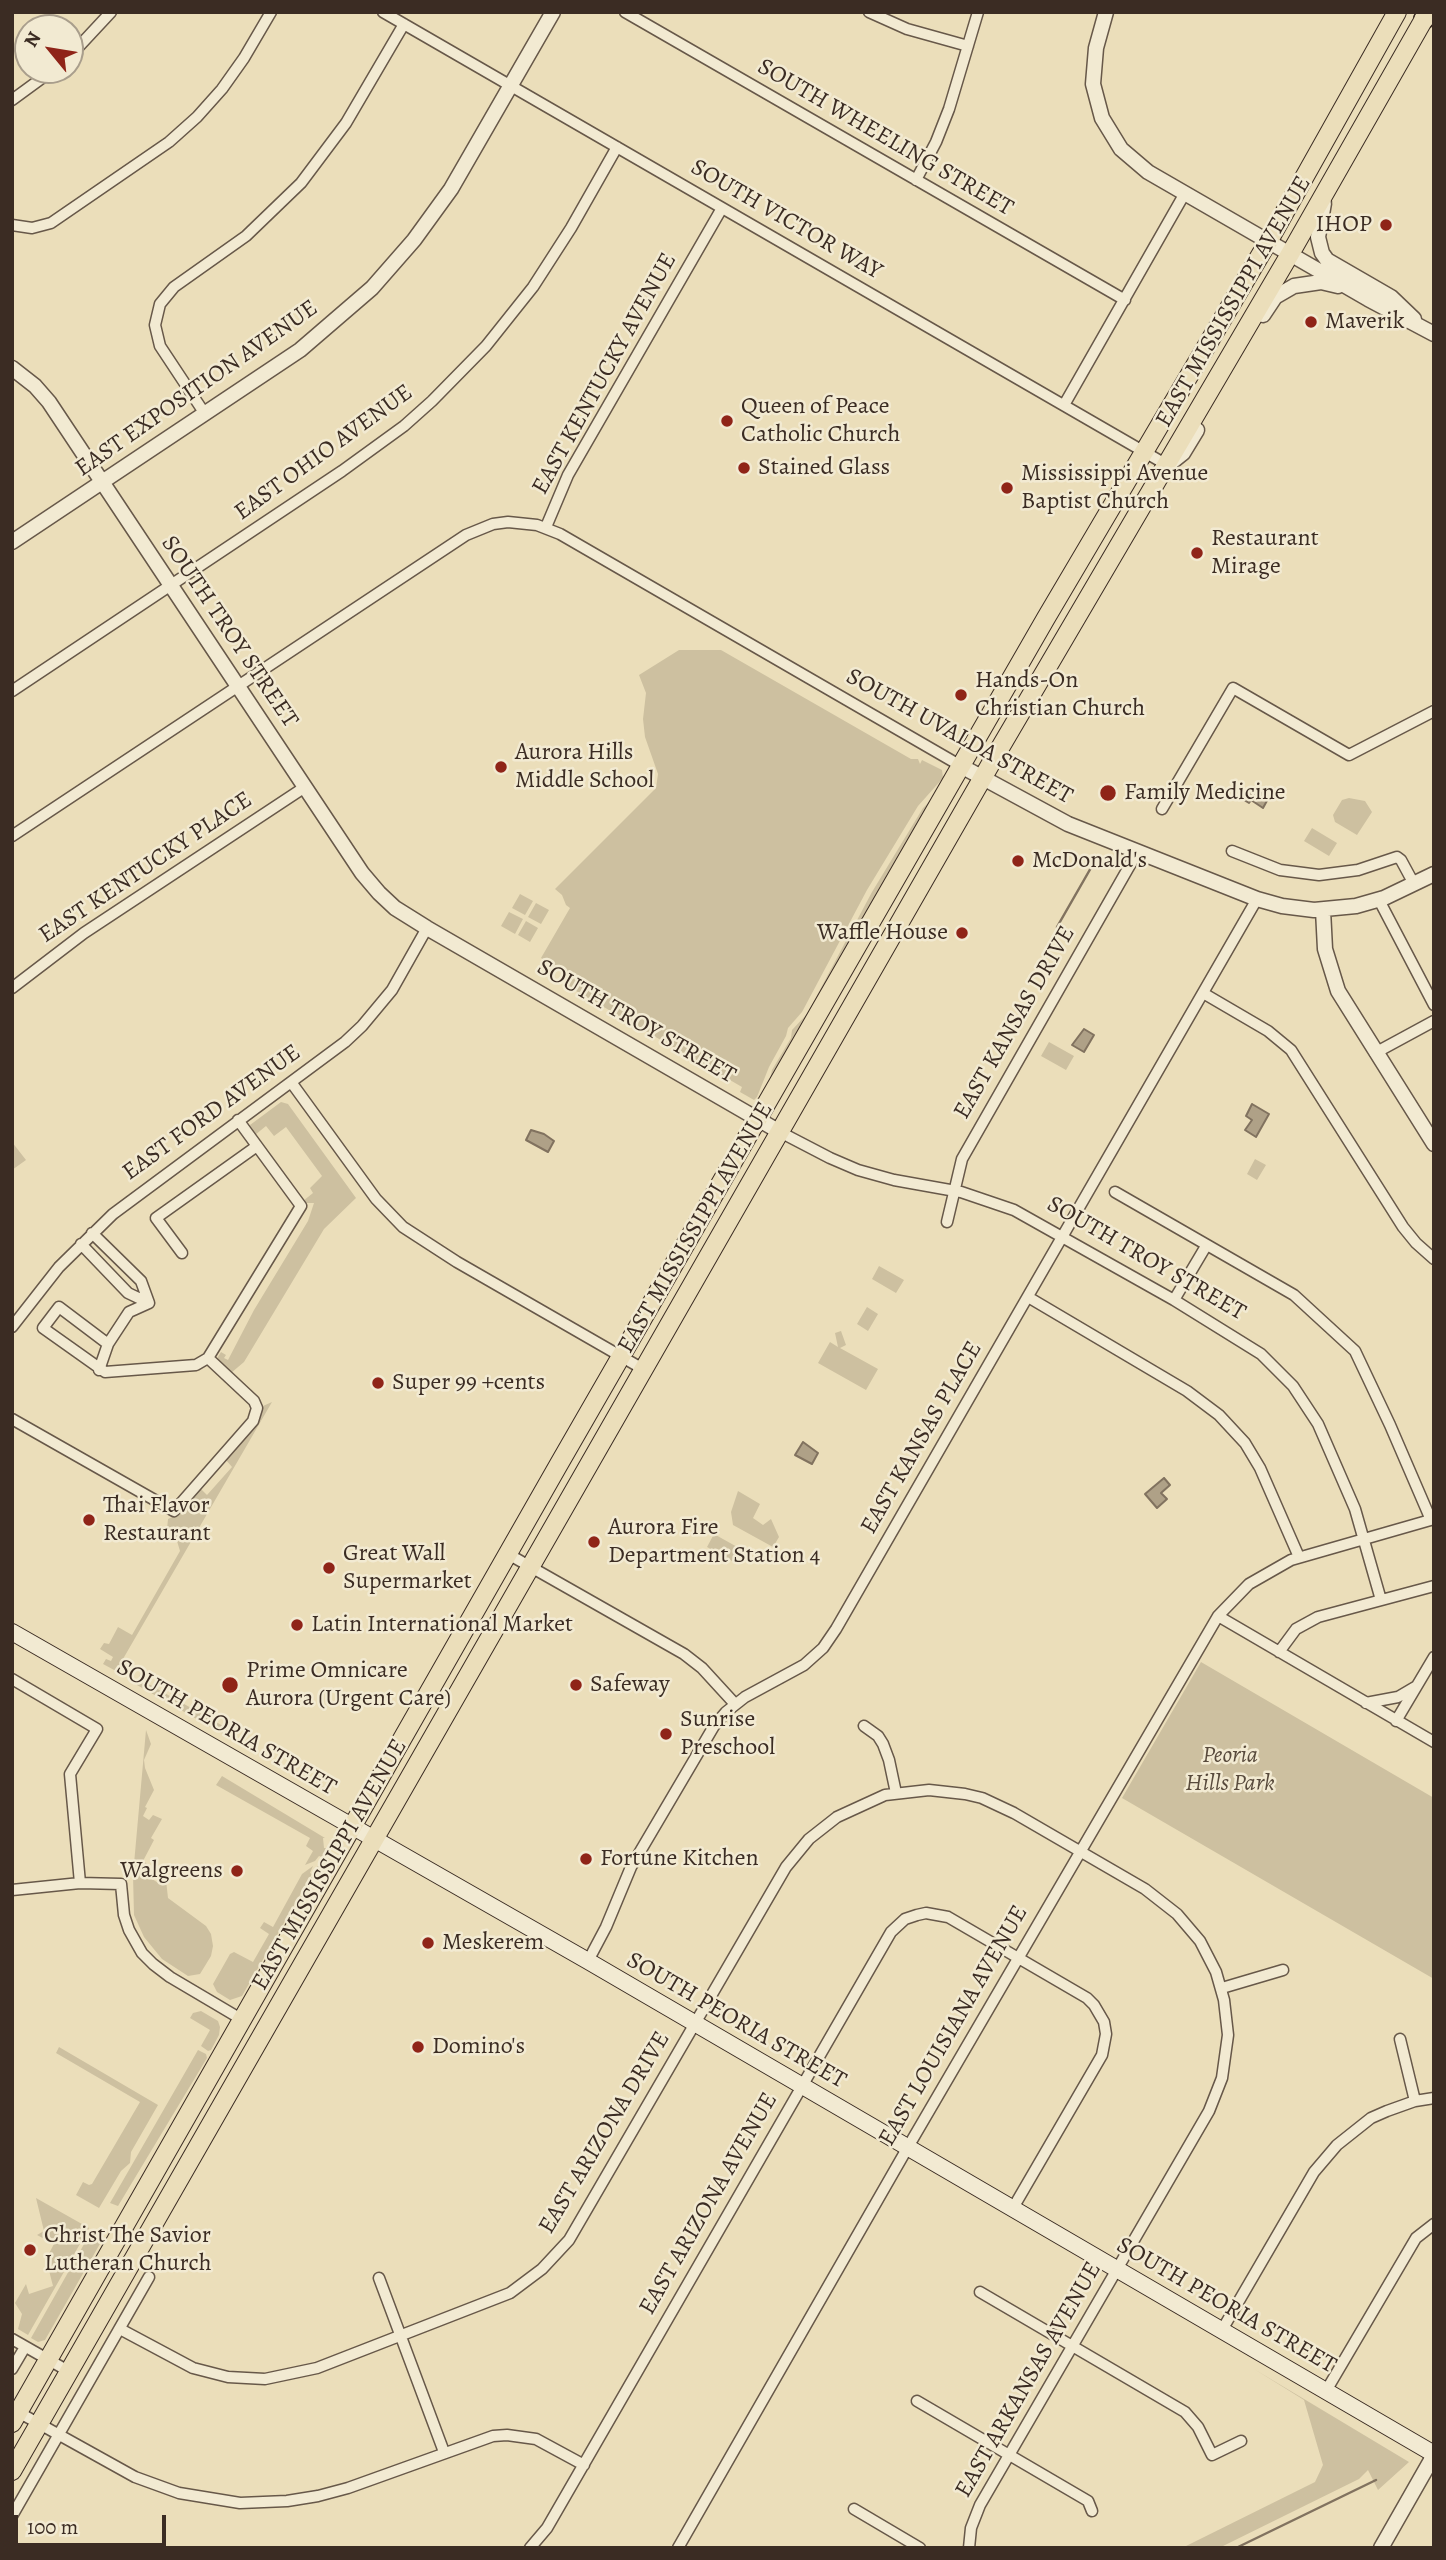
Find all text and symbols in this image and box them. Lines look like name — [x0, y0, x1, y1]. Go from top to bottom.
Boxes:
north arrow — [14, 14, 84, 84]
text: N — [18, 27, 47, 52]
street label: SOUTH WHEELING STREET — [752, 53, 1018, 223]
street label: SOUTH VICTOR WAY — [685, 153, 887, 287]
street label: EAST MISSISSIPPI AVENUE — [1150, 171, 1318, 433]
place label: IHOP — [1315, 211, 1372, 239]
marker: IHOP — [1378, 217, 1394, 233]
street label: EAST KENTUCKY AVENUE — [527, 248, 683, 500]
street label: EAST EXPOSITION AVENUE — [70, 294, 324, 484]
place label: Maverik — [1325, 308, 1405, 336]
marker: Maverik — [1303, 314, 1319, 330]
street label: EAST OHIO AVENUE — [229, 379, 419, 527]
place label: Queen of Peace Catholic Church — [741, 393, 900, 449]
marker: Queen of Peace Catholic Church — [719, 413, 735, 429]
place label: Stained Glass — [758, 454, 890, 482]
marker: Stained Glass — [736, 460, 752, 476]
place label: Mississippi Avenue Baptist Church — [1021, 460, 1208, 516]
marker: Mississippi Avenue Baptist Church — [999, 480, 1015, 496]
place label: Restaurant Mirage — [1211, 525, 1319, 581]
street label: SOUTH TROY STREET — [154, 531, 304, 733]
marker: Restaurant Mirage — [1189, 545, 1205, 561]
street label: SOUTH UVALDA STREET — [841, 663, 1077, 811]
place label: Hands-On Christian Church — [975, 667, 1145, 723]
marker: Hands-On Christian Church — [953, 687, 969, 703]
place label: Aurora Hills Middle School — [515, 739, 654, 795]
marker: Aurora Hills Middle School — [493, 759, 509, 775]
place label: Family Medicine — [1124, 779, 1286, 807]
marker: Family Medicine — [1098, 783, 1118, 803]
street label: EAST KENTUCKY PLACE — [34, 786, 258, 950]
place label: McDonald's — [1032, 847, 1147, 875]
marker: McDonald's — [1010, 853, 1026, 869]
place label: Waffle House — [817, 919, 948, 947]
street label: EAST KANSAS DRIVE — [948, 921, 1082, 1125]
marker: Waffle House — [954, 925, 970, 941]
street label: SOUTH TROY STREET — [531, 953, 741, 1091]
street label: EAST FORD AVENUE — [117, 1039, 307, 1187]
street label: EAST MISSISSIPPI AVENUE — [612, 1097, 780, 1359]
street label: SOUTH TROY STREET — [1041, 1190, 1251, 1328]
street label: EAST KANSAS PLACE — [855, 1336, 989, 1540]
place label: Super 99 +cents — [392, 1369, 545, 1397]
marker: Super 99 +cents — [370, 1375, 386, 1391]
place label: Thai Flavor Restaurant — [103, 1492, 211, 1548]
marker: Thai Flavor Restaurant — [81, 1512, 97, 1528]
place label: Aurora Fire Department Station 4 — [608, 1514, 820, 1570]
marker: Aurora Fire Department Station 4 — [586, 1534, 602, 1550]
place label: Great Wall Supermarket — [343, 1540, 472, 1596]
marker: Great Wall Supermarket — [321, 1560, 337, 1576]
place label: Latin International Market — [311, 1611, 573, 1639]
marker: Latin International Market — [289, 1617, 305, 1633]
street label: SOUTH PEORIA STREET — [111, 1653, 341, 1803]
place label: Prime Omnicare Aurora (Urgent Care) — [246, 1657, 451, 1713]
place label: Safeway — [590, 1671, 670, 1699]
marker: Prime Omnicare Aurora (Urgent Care) — [220, 1675, 240, 1695]
marker: Safeway — [568, 1677, 584, 1693]
place label: Sunrise Preschool — [680, 1706, 775, 1762]
marker: Sunrise Preschool — [658, 1726, 674, 1742]
street label: EAST MISSISSIPPI AVENUE — [246, 1734, 414, 1996]
park label: Peoria Hills Park — [1185, 1742, 1275, 1798]
place label: Fortune Kitchen — [600, 1845, 759, 1873]
marker: Fortune Kitchen — [578, 1851, 594, 1867]
place label: Walgreens — [120, 1857, 223, 1885]
marker: Walgreens — [229, 1863, 245, 1879]
street label: EAST LOUISIANA AVENUE — [873, 1901, 1035, 2151]
place label: Meskerem — [442, 1929, 544, 1957]
marker: Meskerem — [420, 1935, 436, 1951]
street label: SOUTH PEORIA STREET — [621, 1946, 851, 2096]
street label: EAST ARIZONA DRIVE — [533, 2027, 677, 2239]
place label: Domino's — [432, 2033, 525, 2061]
marker: Domino's — [410, 2039, 426, 2055]
street label: EAST ARIZONA AVENUE — [634, 2088, 784, 2320]
place label: Christ The Savior Lutheran Church — [44, 2222, 211, 2278]
street label: SOUTH PEORIA STREET — [1111, 2231, 1341, 2381]
marker: Christ The Savior Lutheran Church — [22, 2242, 38, 2258]
street label: EAST ARKANSAS AVENUE — [950, 2257, 1108, 2503]
scale bar — [18, 2500, 170, 2544]
text: 100 m — [27, 2513, 78, 2541]

